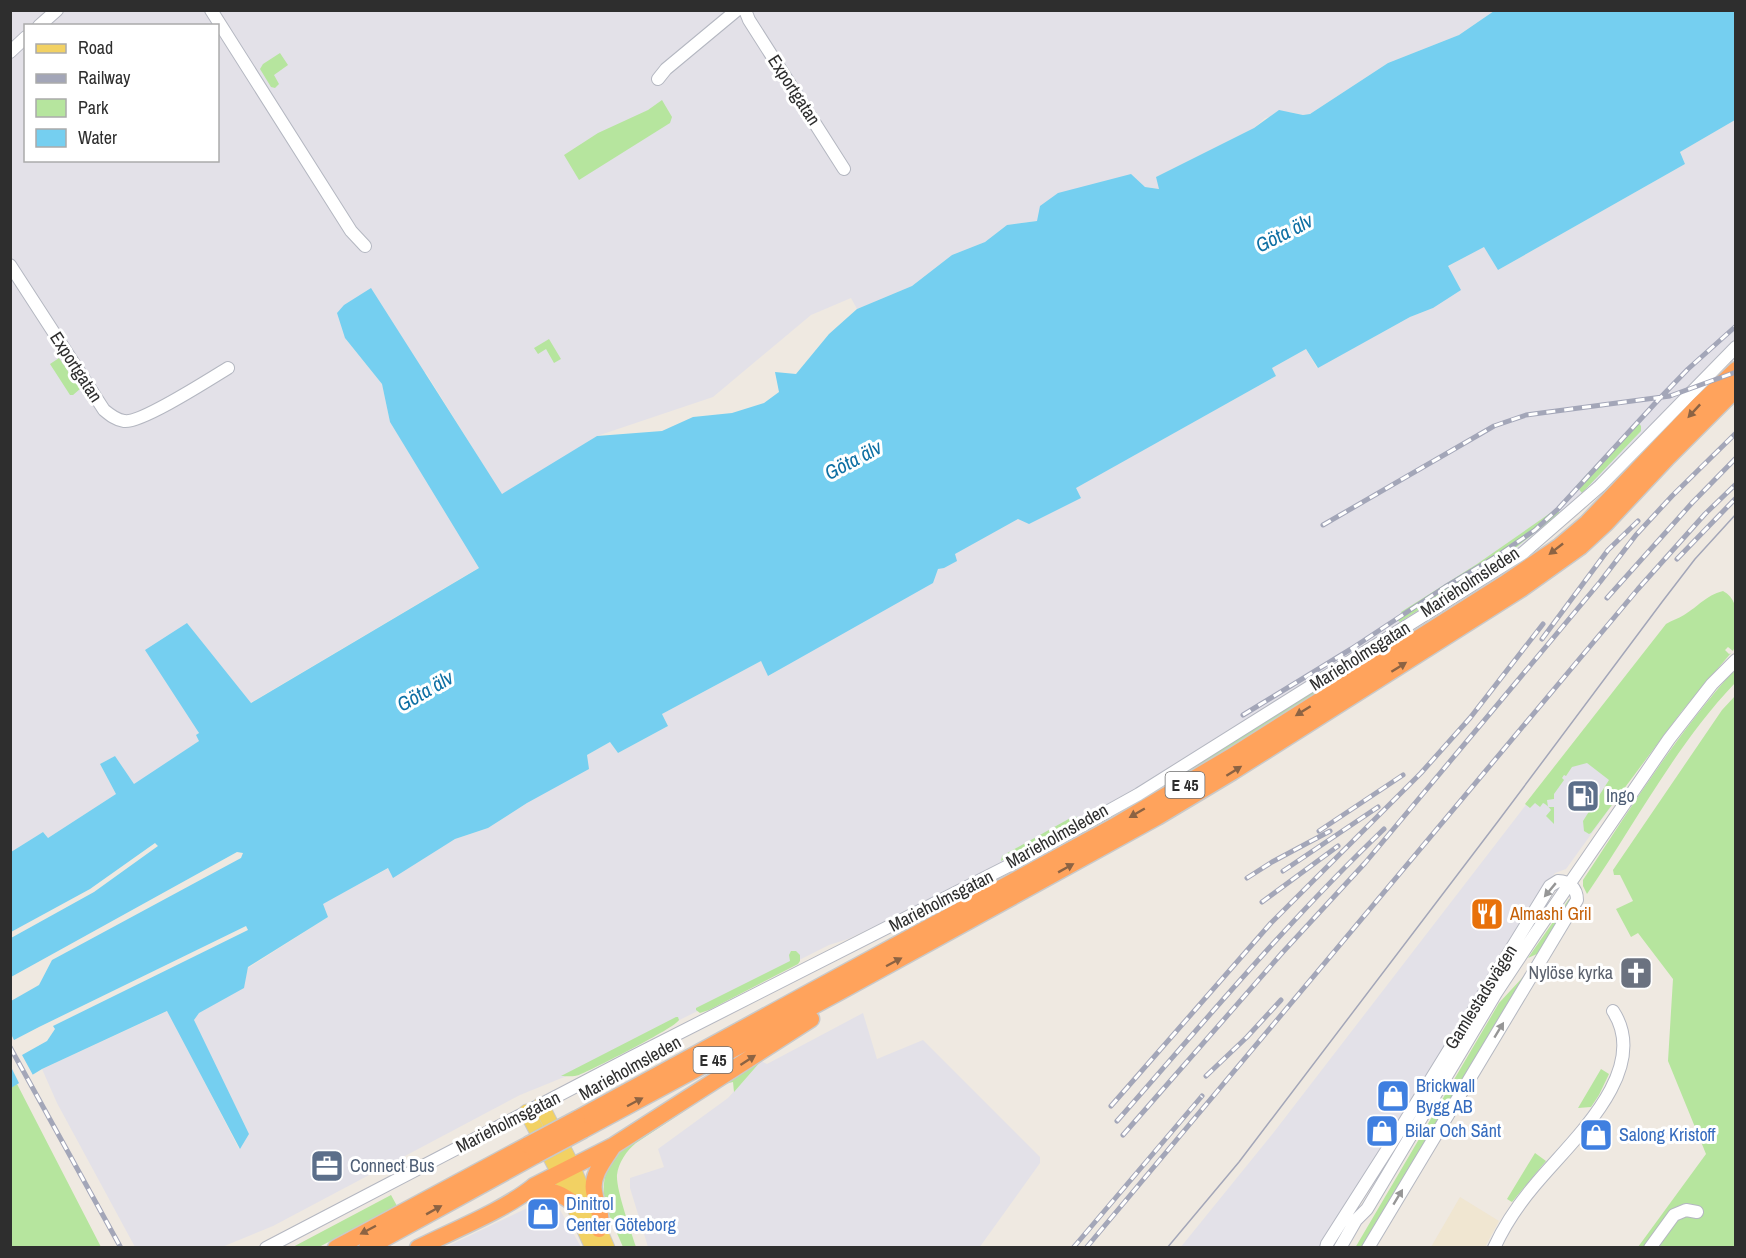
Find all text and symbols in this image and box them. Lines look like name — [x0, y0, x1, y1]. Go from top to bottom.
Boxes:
legend — [24, 24, 219, 162]
text: Road — [78, 35, 113, 60]
street label: Exportgatan — [762, 50, 827, 130]
text: Railway — [78, 65, 131, 90]
text: Park — [78, 95, 109, 120]
text: Water — [78, 125, 117, 150]
water label: Göta älv — [1250, 206, 1318, 258]
street label: Exportgatan — [44, 327, 109, 407]
one-way arrow — [1687, 404, 1701, 418]
water label: Göta älv — [819, 433, 887, 486]
street label: Marieholmsleden — [1415, 540, 1524, 623]
one-way arrow — [1548, 542, 1563, 554]
street label: Marieholmsgatan — [1305, 615, 1415, 696]
one-way arrow — [1391, 661, 1407, 672]
water label: Göta älv — [392, 663, 459, 718]
one-way arrow — [1296, 705, 1312, 717]
one-way arrow — [1226, 765, 1242, 776]
road number: E 45 — [1166, 772, 1204, 798]
fuel station icon: Ingo — [1565, 778, 1601, 814]
place label: Ingo — [1606, 783, 1635, 808]
street label: Marieholmsleden — [1001, 797, 1112, 874]
one-way arrow — [1128, 808, 1145, 818]
one-way arrow — [1057, 863, 1074, 873]
street label: Marieholmsgatan — [884, 864, 997, 938]
one-way arrow — [1543, 882, 1556, 898]
restaurant icon: Almashi Gril — [1469, 896, 1505, 932]
place label: Almashi Gril — [1509, 901, 1591, 926]
street label: Gamlestadsvägen — [1438, 940, 1523, 1054]
church icon: Nylöse kyrka — [1618, 955, 1654, 991]
one-way arrow — [886, 957, 903, 967]
place label: Nylöse kyrka — [1529, 960, 1613, 985]
one-way arrow — [1493, 1022, 1504, 1038]
street label: Marieholmsleden — [574, 1029, 685, 1106]
road number: E 45 — [694, 1047, 732, 1073]
one-way arrow — [739, 1055, 756, 1066]
place label: Brickwall Bygg AB — [1416, 1073, 1475, 1119]
shop icon: Brickwall Bygg AB — [1375, 1078, 1411, 1114]
street label: Marieholmsgatan — [451, 1085, 564, 1159]
one-way arrow — [627, 1097, 644, 1107]
shop icon: Bilar Och Sånt — [1364, 1113, 1400, 1149]
shop icon: Salong Kristoff — [1578, 1117, 1614, 1153]
place label: Bilar Och Sånt — [1405, 1118, 1501, 1143]
place label: Salong Kristoff — [1619, 1122, 1716, 1147]
office icon: Connect Bus — [309, 1148, 345, 1184]
place label: Connect Bus — [350, 1153, 435, 1178]
one-way arrow — [1393, 1189, 1404, 1205]
place label: Dinitrol Center Göteborg — [566, 1191, 677, 1237]
shop icon: Dinitrol Center Göteborg — [525, 1196, 561, 1232]
one-way arrow — [426, 1205, 443, 1215]
one-way arrow — [359, 1225, 376, 1235]

